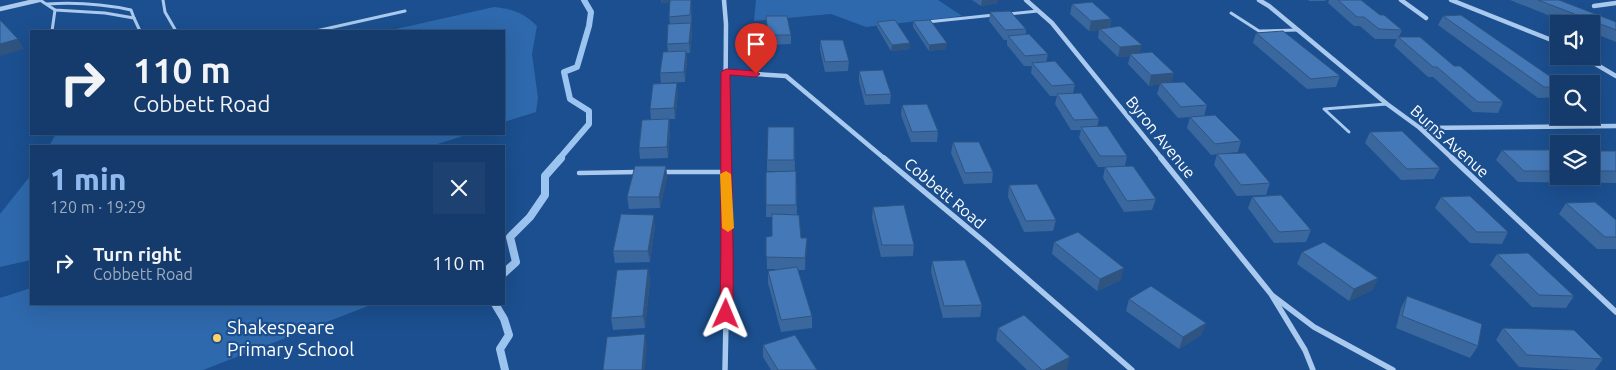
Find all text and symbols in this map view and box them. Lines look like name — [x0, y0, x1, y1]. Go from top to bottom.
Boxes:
map controls — [1550, 15, 1600, 185]
button: sound — [1550, 15, 1600, 65]
pin — [735, 23, 777, 74]
icon: arrive — [742, 30, 770, 58]
icon: right — [50, 50, 115, 115]
text: 110 m — [133, 50, 231, 90]
button: search — [1550, 75, 1600, 125]
text: Cobbett Road — [133, 91, 270, 116]
street label: Byron Avenue — [1123, 92, 1199, 182]
street label: Burns Avenue — [1407, 101, 1493, 181]
button: layers — [1550, 135, 1600, 185]
street label: Cobbett Road — [901, 154, 989, 232]
text: 1 min — [50, 162, 126, 196]
button: close — [433, 162, 485, 214]
text: 120 m · 19:29 — [50, 198, 146, 216]
text: Turn right — [93, 243, 181, 265]
icon: right — [50, 249, 78, 277]
text: 110 m — [432, 252, 485, 274]
text: Cobbett Road — [93, 265, 193, 283]
position arrow — [699, 287, 751, 339]
place label: Shakespeare Primary School — [227, 316, 354, 360]
marker: Shakespeare Primary School — [211, 332, 223, 344]

